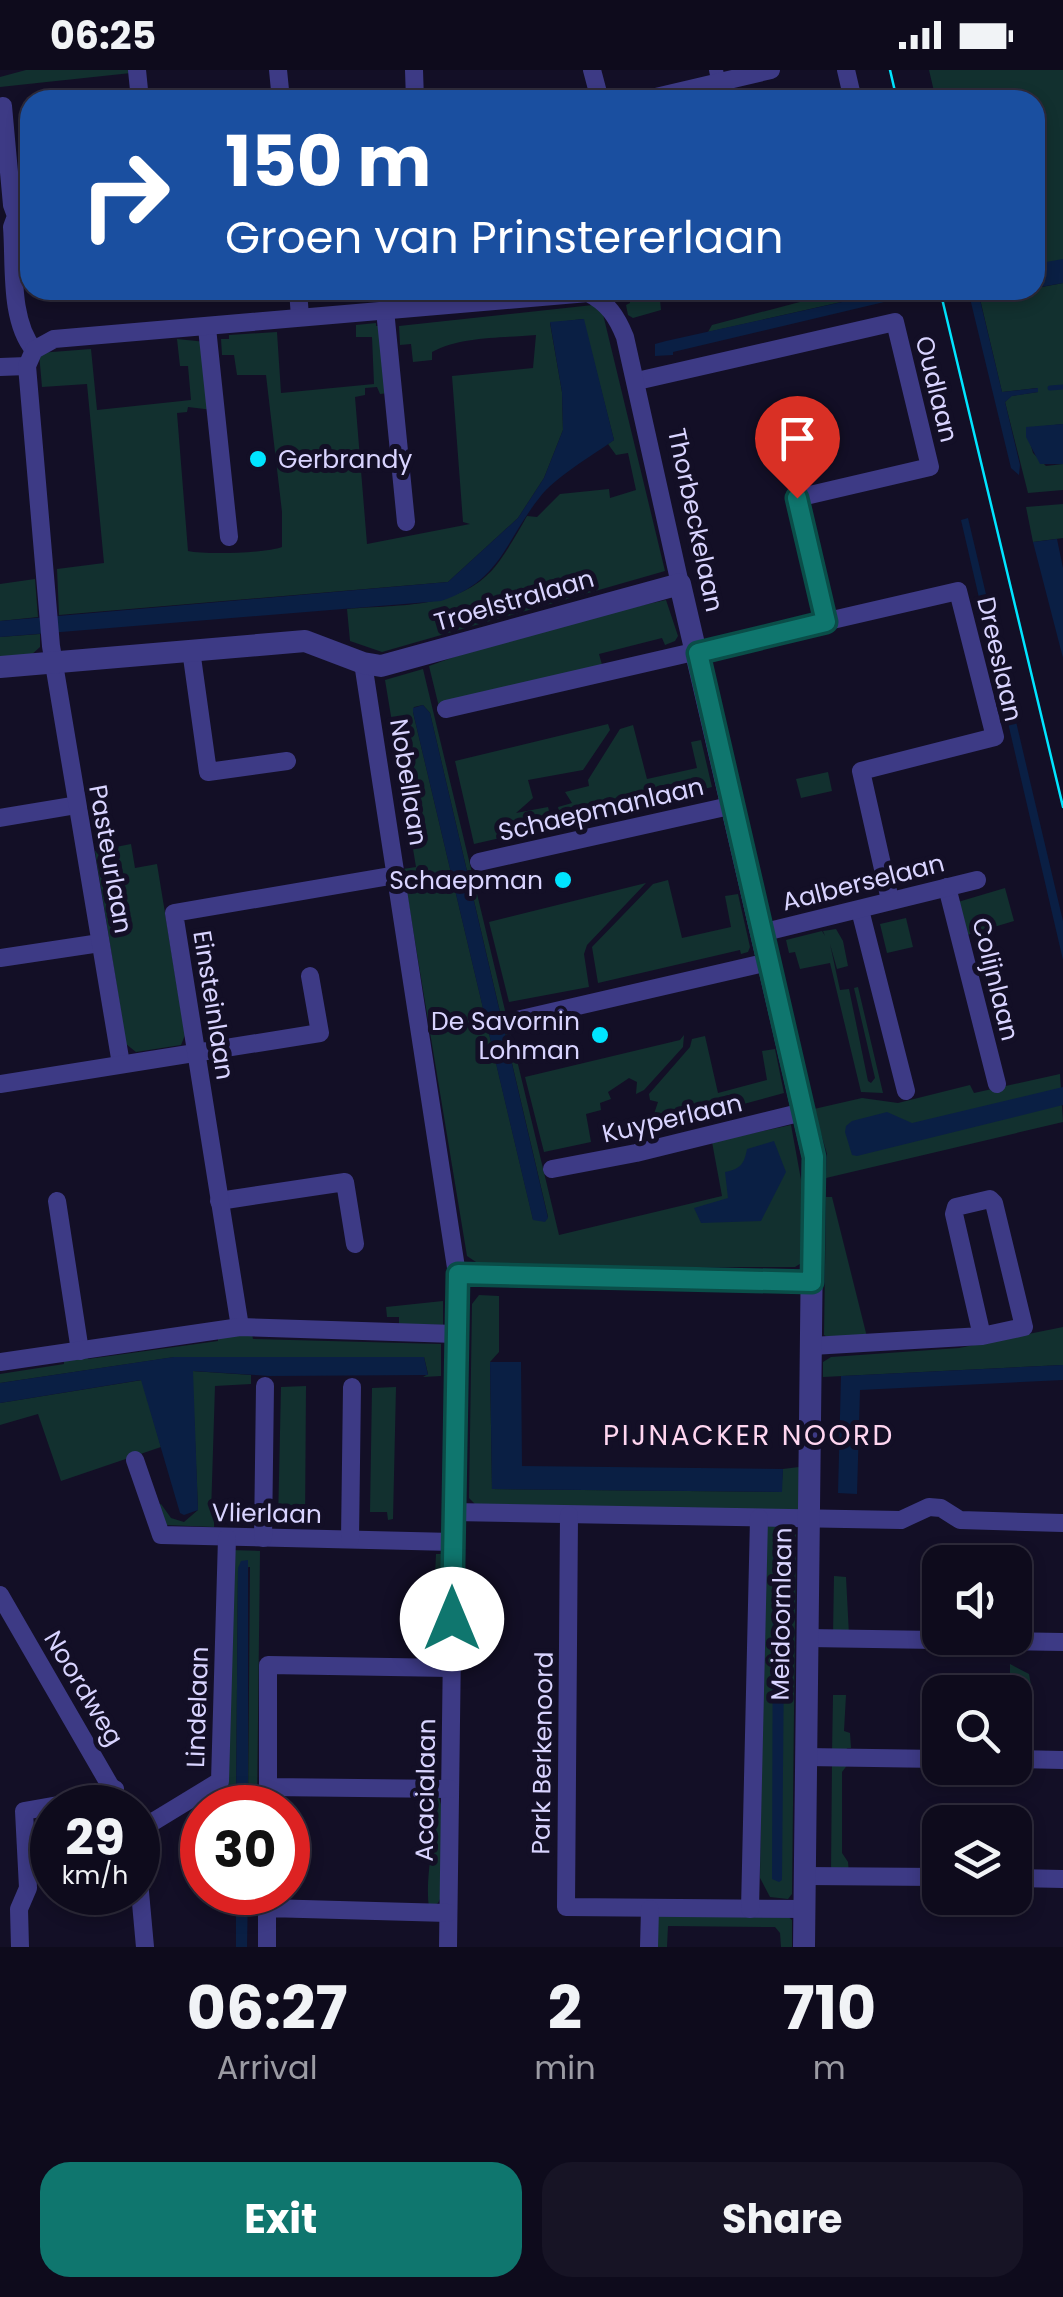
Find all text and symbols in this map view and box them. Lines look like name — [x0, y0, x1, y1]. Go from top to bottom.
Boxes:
text: 06:25 — [50, 9, 156, 62]
text: 150 m — [225, 112, 431, 211]
icon: right — [60, 130, 190, 260]
text: Groen van Prinstererlaan — [225, 206, 783, 269]
street label: Oudlaan — [906, 332, 967, 446]
pin — [755, 396, 840, 499]
icon: arrive — [770, 411, 825, 466]
street label: Thorbeckelaan — [659, 425, 732, 615]
place label: Gerbrandy — [278, 442, 412, 477]
marker: Gerbrandy — [247, 448, 269, 470]
street label: Troelstralaan — [430, 561, 598, 640]
street label: Dreeslaan — [968, 593, 1031, 725]
street label: Nobellaan — [381, 716, 436, 848]
street label: Schaepmanlaan — [495, 769, 707, 850]
street label: Pasteurlaan — [80, 782, 141, 936]
street label: Aalberselaan — [778, 845, 948, 920]
place label: Schaepman — [389, 863, 543, 898]
marker: Schaepman — [552, 869, 574, 891]
street label: Colijnlaan — [963, 914, 1028, 1044]
street label: Einsteinlaan — [184, 928, 243, 1082]
place label: De Savornin Lohman — [431, 1004, 580, 1068]
marker: De Savornin Lohman — [589, 1024, 611, 1046]
street label: Kuyperlaan — [599, 1085, 746, 1152]
district label: PIJNACKER NOORD — [603, 1416, 895, 1455]
street label: Vlierlaan — [212, 1495, 322, 1532]
street label: Meidoornlaan — [762, 1527, 801, 1701]
map controls — [922, 1545, 1032, 1915]
button: sound — [922, 1545, 1032, 1655]
position arrow — [400, 1567, 504, 1671]
street label: Noordweg — [35, 1624, 132, 1752]
street label: Lindelaan — [178, 1646, 217, 1768]
street label: Park Berkenoord — [523, 1651, 562, 1855]
button: search — [922, 1675, 1032, 1785]
street label: Acacialaan — [407, 1718, 444, 1862]
speed limit sign: 30 — [180, 1785, 310, 1915]
text: 29 — [65, 1802, 125, 1873]
button: layers — [922, 1805, 1032, 1915]
text: km/h — [62, 1858, 128, 1893]
text: 06:27 — [187, 1966, 348, 2050]
text: 2 — [548, 1966, 582, 2050]
text: 710 — [782, 1966, 876, 2050]
text: Arrival — [217, 2045, 318, 2090]
text: min — [534, 2045, 596, 2090]
text: m — [813, 2045, 846, 2090]
button: Exit — [40, 2162, 522, 2277]
button: Share — [542, 2162, 1023, 2277]

